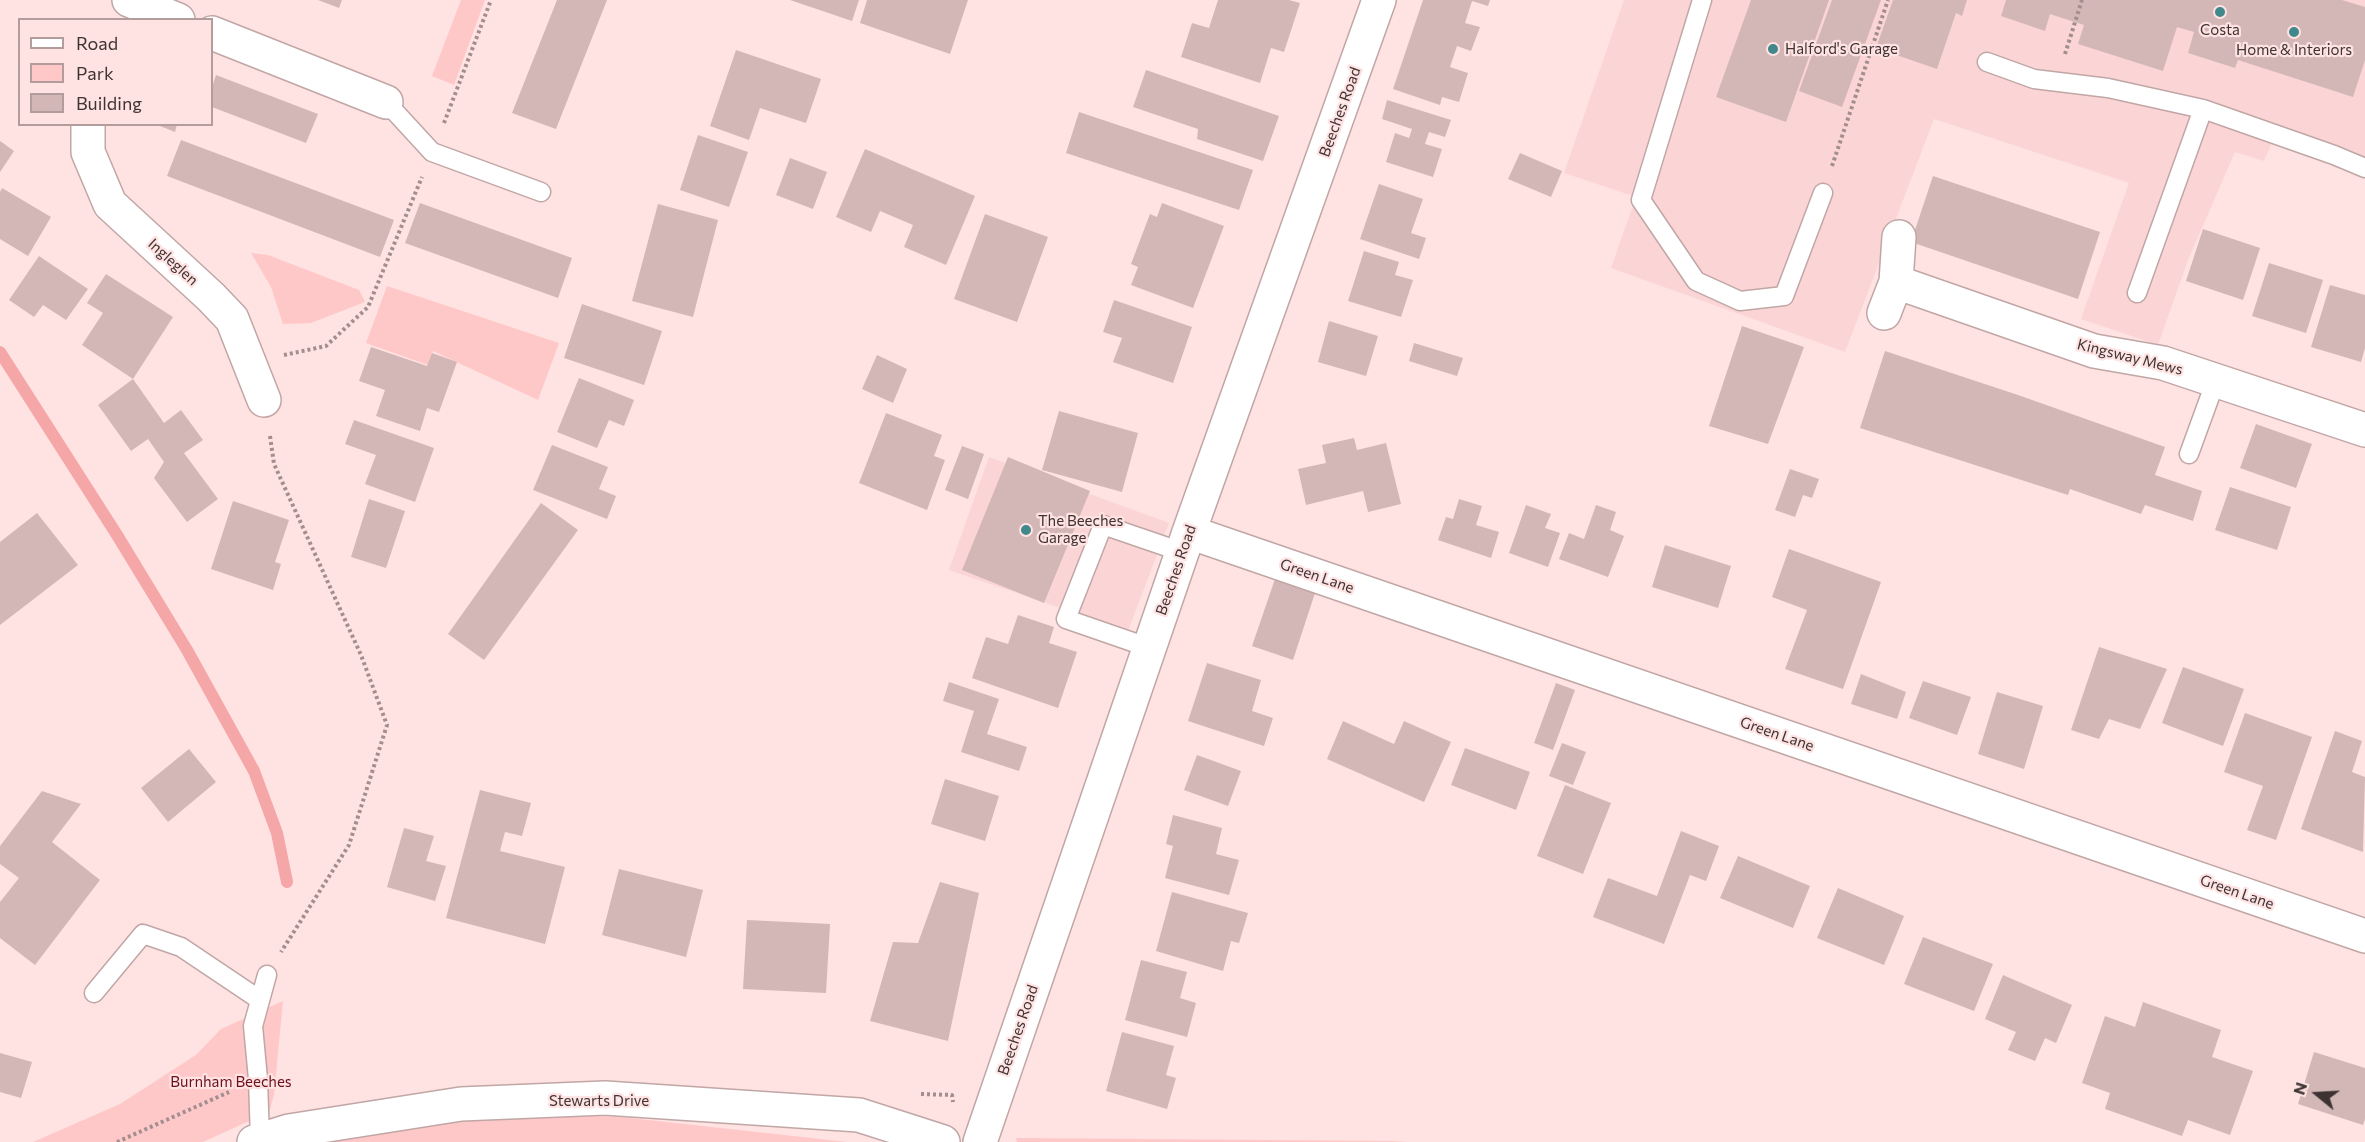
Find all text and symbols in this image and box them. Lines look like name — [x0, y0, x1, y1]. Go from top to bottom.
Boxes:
marker: Costa — [2213, 5, 2227, 19]
legend — [18, 18, 213, 126]
place label: Costa — [2200, 21, 2240, 39]
marker: Home & Interiors — [2287, 25, 2301, 39]
text: Road — [76, 32, 118, 54]
place label: Halford's Garage — [1785, 40, 1898, 58]
place label: Home & Interiors — [2236, 41, 2352, 59]
marker: Halford's Garage — [1766, 42, 1780, 56]
text: Park — [76, 62, 114, 84]
street label: Beeches Road — [1315, 65, 1365, 159]
text: Building — [76, 92, 142, 114]
street label: Ingleglen — [144, 235, 202, 289]
street label: Kingsway Mews — [2075, 335, 2185, 379]
place label: The Beeches Garage — [1038, 512, 1123, 547]
marker: The Beeches Garage — [1019, 523, 1033, 537]
street label: Beeches Road — [1152, 523, 1200, 617]
street label: Green Lane — [1278, 555, 1356, 597]
street label: Green Lane — [1738, 713, 1816, 755]
street label: Green Lane — [2198, 871, 2276, 913]
street label: Beeches Road — [994, 983, 1042, 1077]
north arrow — [2287, 1064, 2347, 1124]
park label: Burnham Beeches — [170, 1073, 292, 1091]
text: N — [2289, 1080, 2310, 1097]
street label: Stewarts Drive — [549, 1092, 649, 1110]

